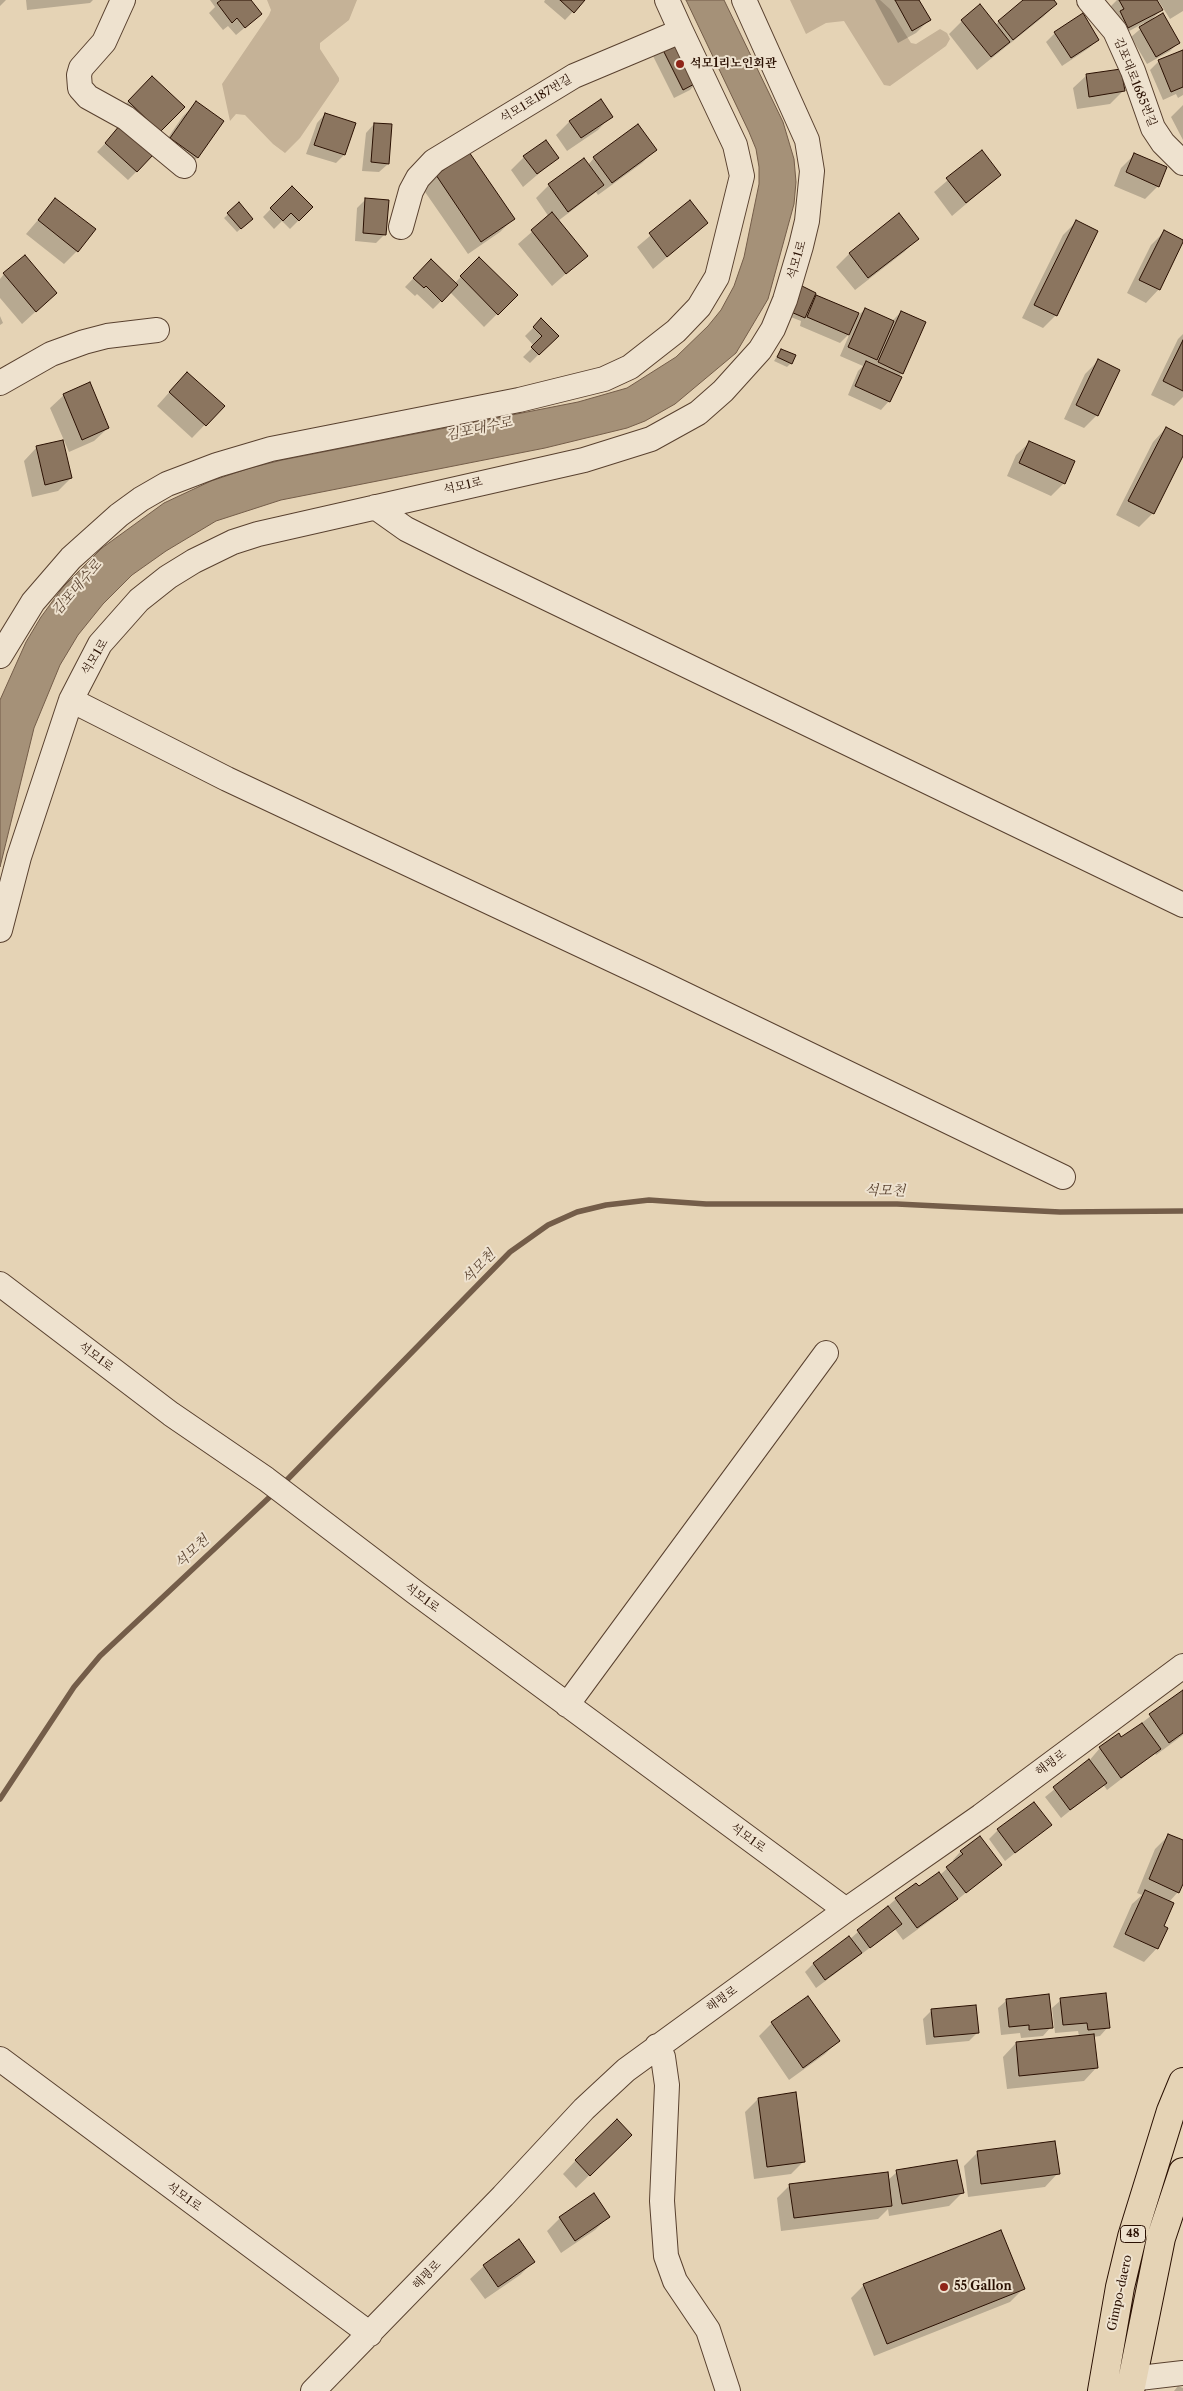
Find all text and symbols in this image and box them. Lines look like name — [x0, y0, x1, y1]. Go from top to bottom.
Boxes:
street label: 김포대로1685번길 — [1110, 35, 1160, 129]
place label: 석모1리노인회관 — [690, 57, 777, 71]
marker: 석모1리노인회관 — [674, 58, 686, 70]
street label: 석모1로187번길 — [498, 72, 574, 126]
street label: 석모1로 — [785, 239, 809, 281]
water label: 김포대수로 — [444, 414, 514, 444]
street label: 석모1로 — [442, 475, 484, 497]
water label: 김포대수로 — [48, 557, 106, 619]
street label: 석모1로 — [79, 636, 111, 678]
water label: 석모천 — [865, 1182, 905, 1200]
water label: 석모천 — [459, 1247, 499, 1287]
street label: 석모1로 — [76, 1339, 116, 1375]
water label: 석모천 — [171, 1532, 213, 1572]
street label: 석모1로 — [402, 1580, 442, 1616]
street label: 해평로 — [1033, 1747, 1069, 1779]
street label: 석모1로 — [728, 1820, 768, 1856]
street label: 해평로 — [704, 1983, 740, 2015]
street label: 석모1로 — [164, 2179, 204, 2215]
road number: 48 — [1120, 2226, 1146, 2242]
street label: Gimpo-daero — [1105, 2254, 1135, 2332]
street label: 해평로 — [410, 2257, 444, 2293]
place label: 55 Gallon — [954, 2280, 1012, 2294]
marker: 55 Gallon — [938, 2281, 950, 2293]

